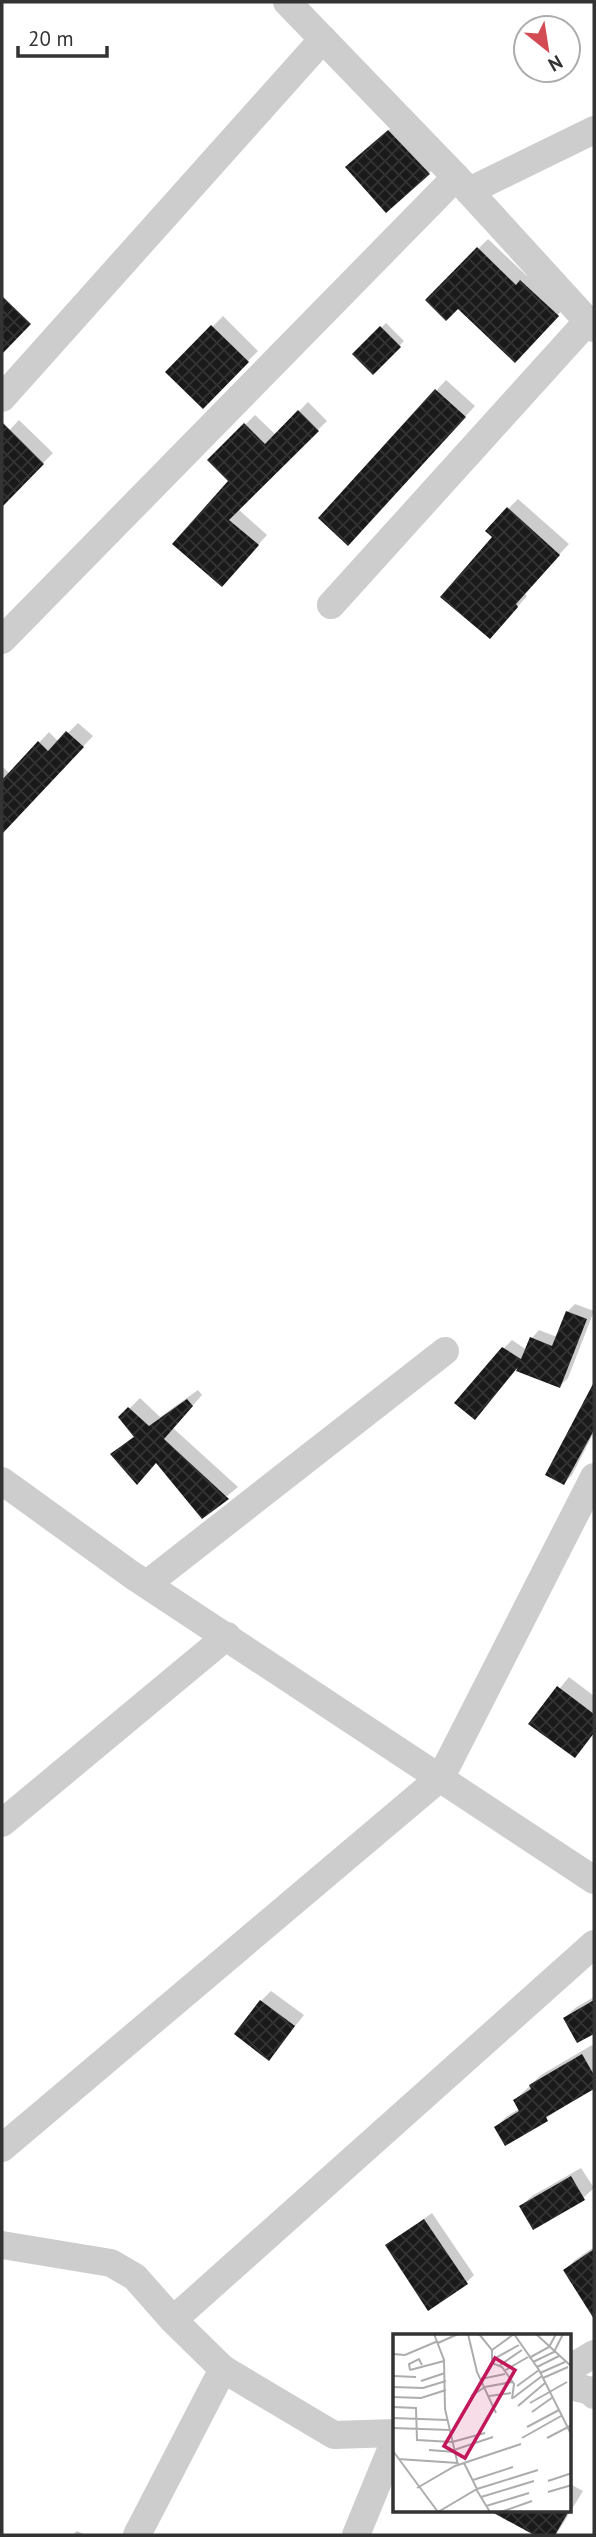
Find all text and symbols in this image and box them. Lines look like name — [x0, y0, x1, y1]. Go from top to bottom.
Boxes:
scale bar — [18, 14, 107, 58]
north arrow — [512, 14, 582, 84]
text: 20 m — [28, 25, 74, 52]
text: N — [544, 50, 567, 77]
inset map — [393, 2334, 572, 2512]

